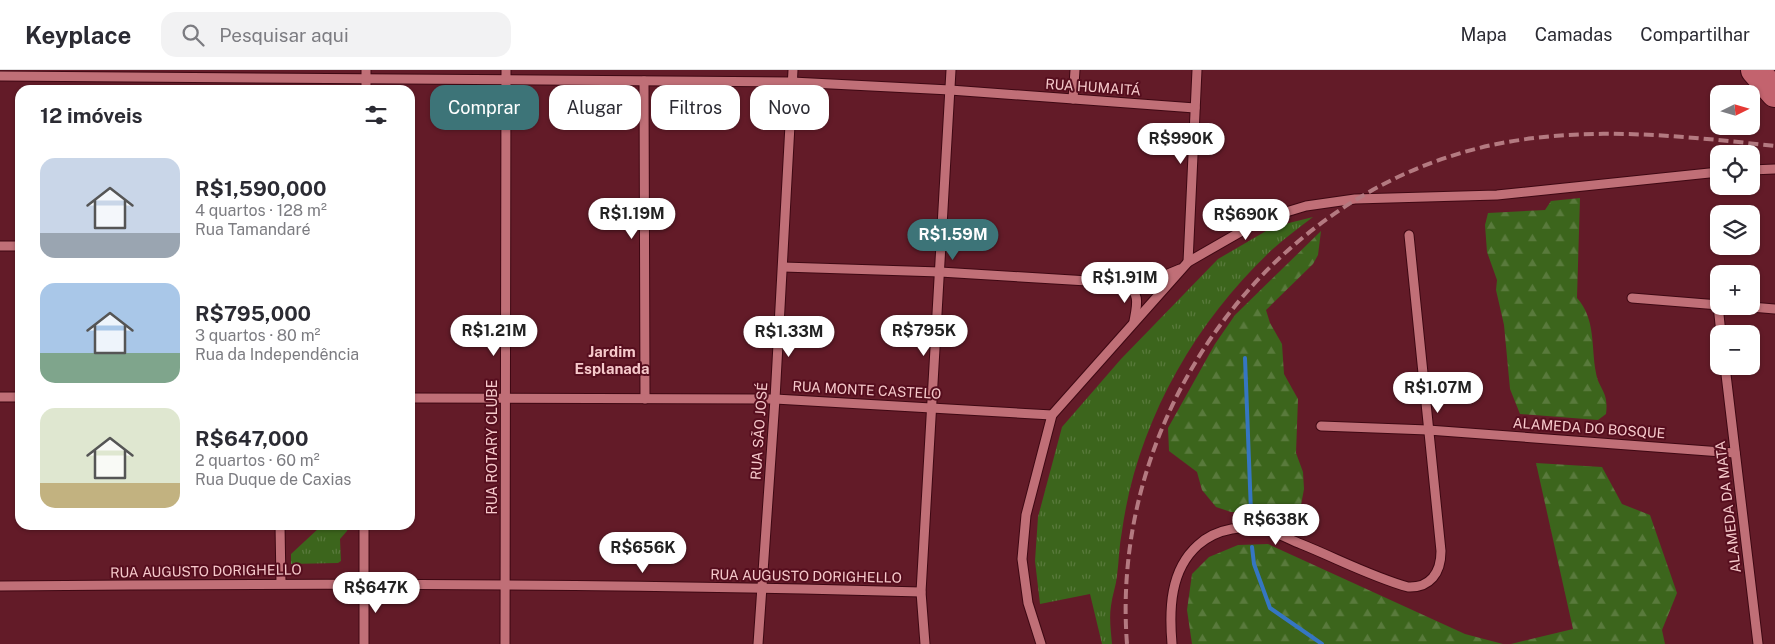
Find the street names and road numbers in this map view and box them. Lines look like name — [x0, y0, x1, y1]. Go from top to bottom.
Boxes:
street label: RUA HUMAITÁ — [1045, 75, 1141, 98]
street label: RUA MONTE CASTELO — [792, 378, 942, 402]
street label: RUA ROTARY CLUBE — [484, 379, 500, 515]
street label: RUA SÃO JOSÉ — [747, 382, 770, 480]
street label: ALAMEDA DO BOSQUE — [1512, 415, 1666, 441]
street label: ALAMEDA DA MATA — [1712, 440, 1744, 574]
street label: RUA AUGUSTO DORIGHELLO — [110, 561, 302, 581]
street label: RUA AUGUSTO DORIGHELLO — [710, 566, 902, 586]

